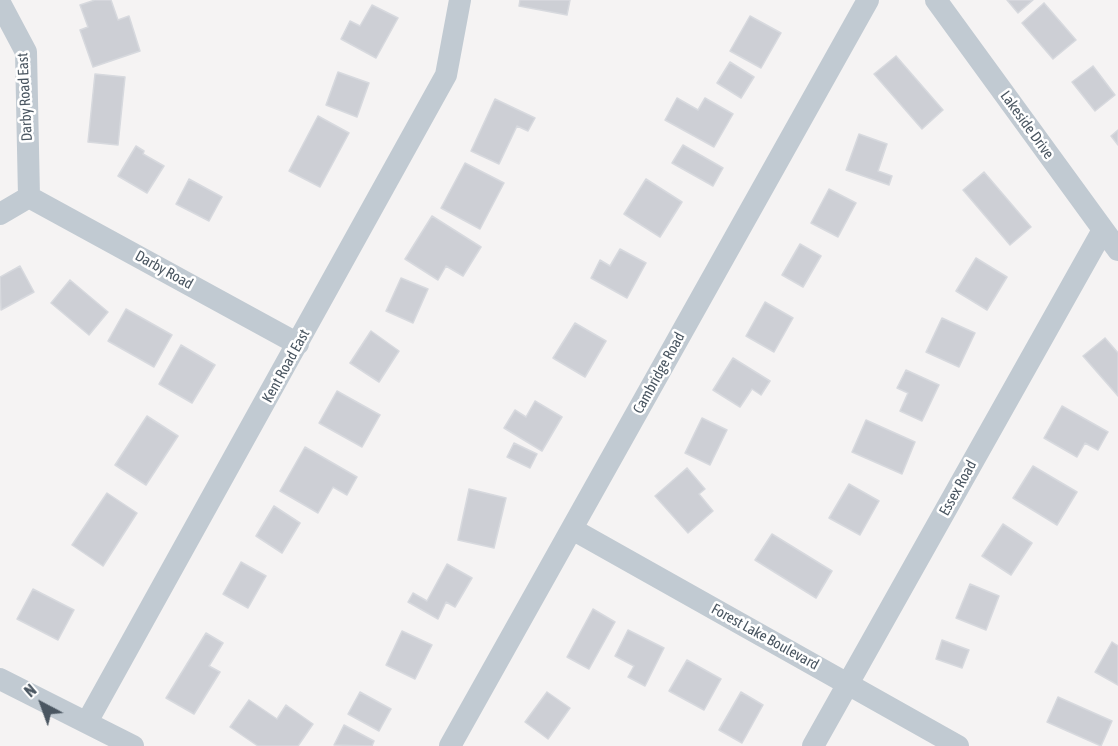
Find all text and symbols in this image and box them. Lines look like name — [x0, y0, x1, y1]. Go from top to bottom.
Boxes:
street label: Darby Road East — [14, 52, 36, 142]
street label: Lakeside Drive — [996, 87, 1058, 163]
street label: Darby Road — [132, 247, 196, 293]
street label: Kent Road East — [258, 326, 314, 406]
street label: Cambridge Road — [629, 329, 689, 417]
street label: Essex Road — [935, 457, 981, 519]
street label: Forest Lake Boulevard — [708, 600, 822, 674]
north arrow — [12, 674, 72, 734]
text: N — [21, 681, 40, 700]

